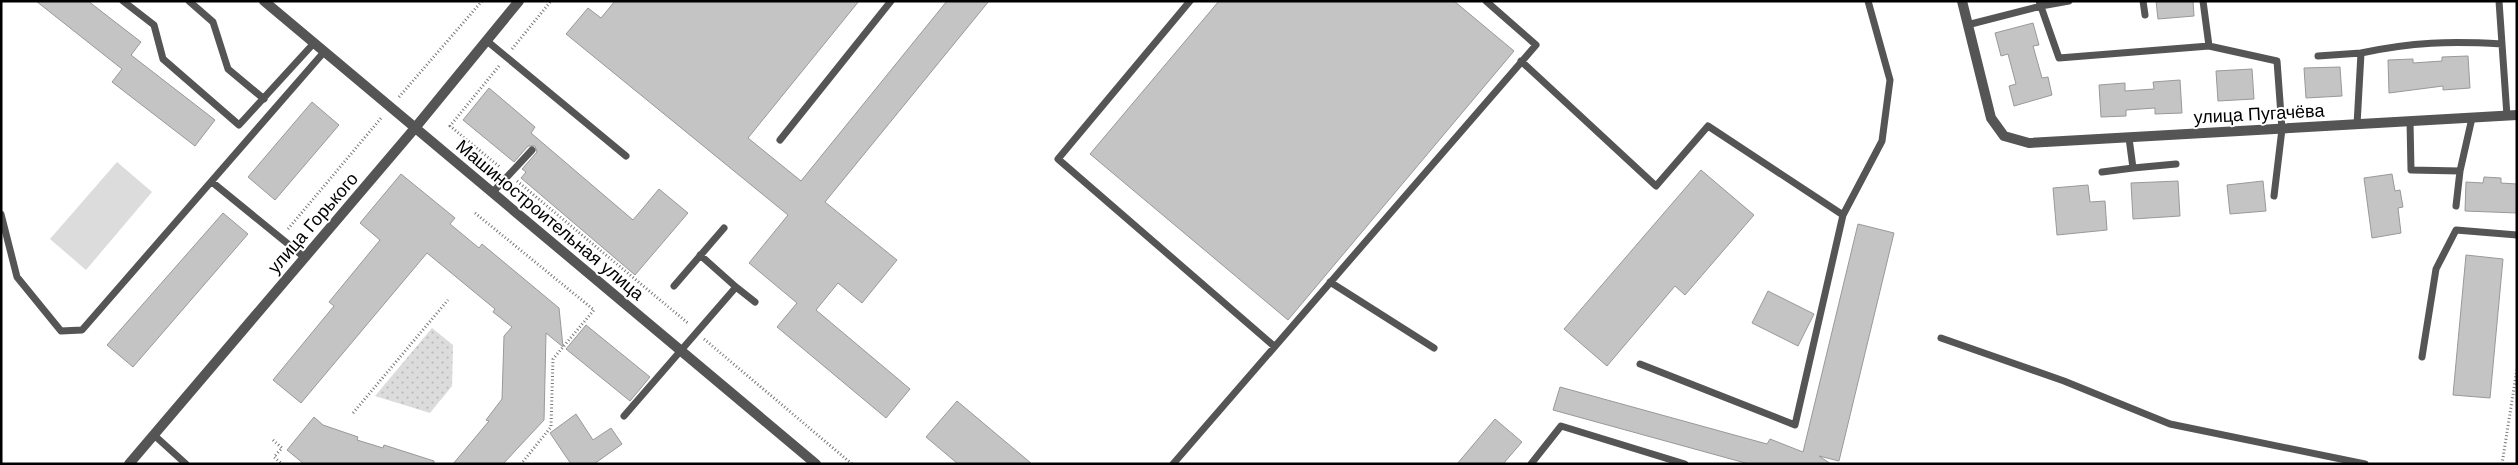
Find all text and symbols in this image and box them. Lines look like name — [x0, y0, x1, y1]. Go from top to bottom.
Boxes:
street label: улица Пугачёва — [2193, 101, 2326, 127]
street label: Машиностроительная улица — [452, 136, 649, 305]
street label: улица Горького — [264, 169, 362, 277]

